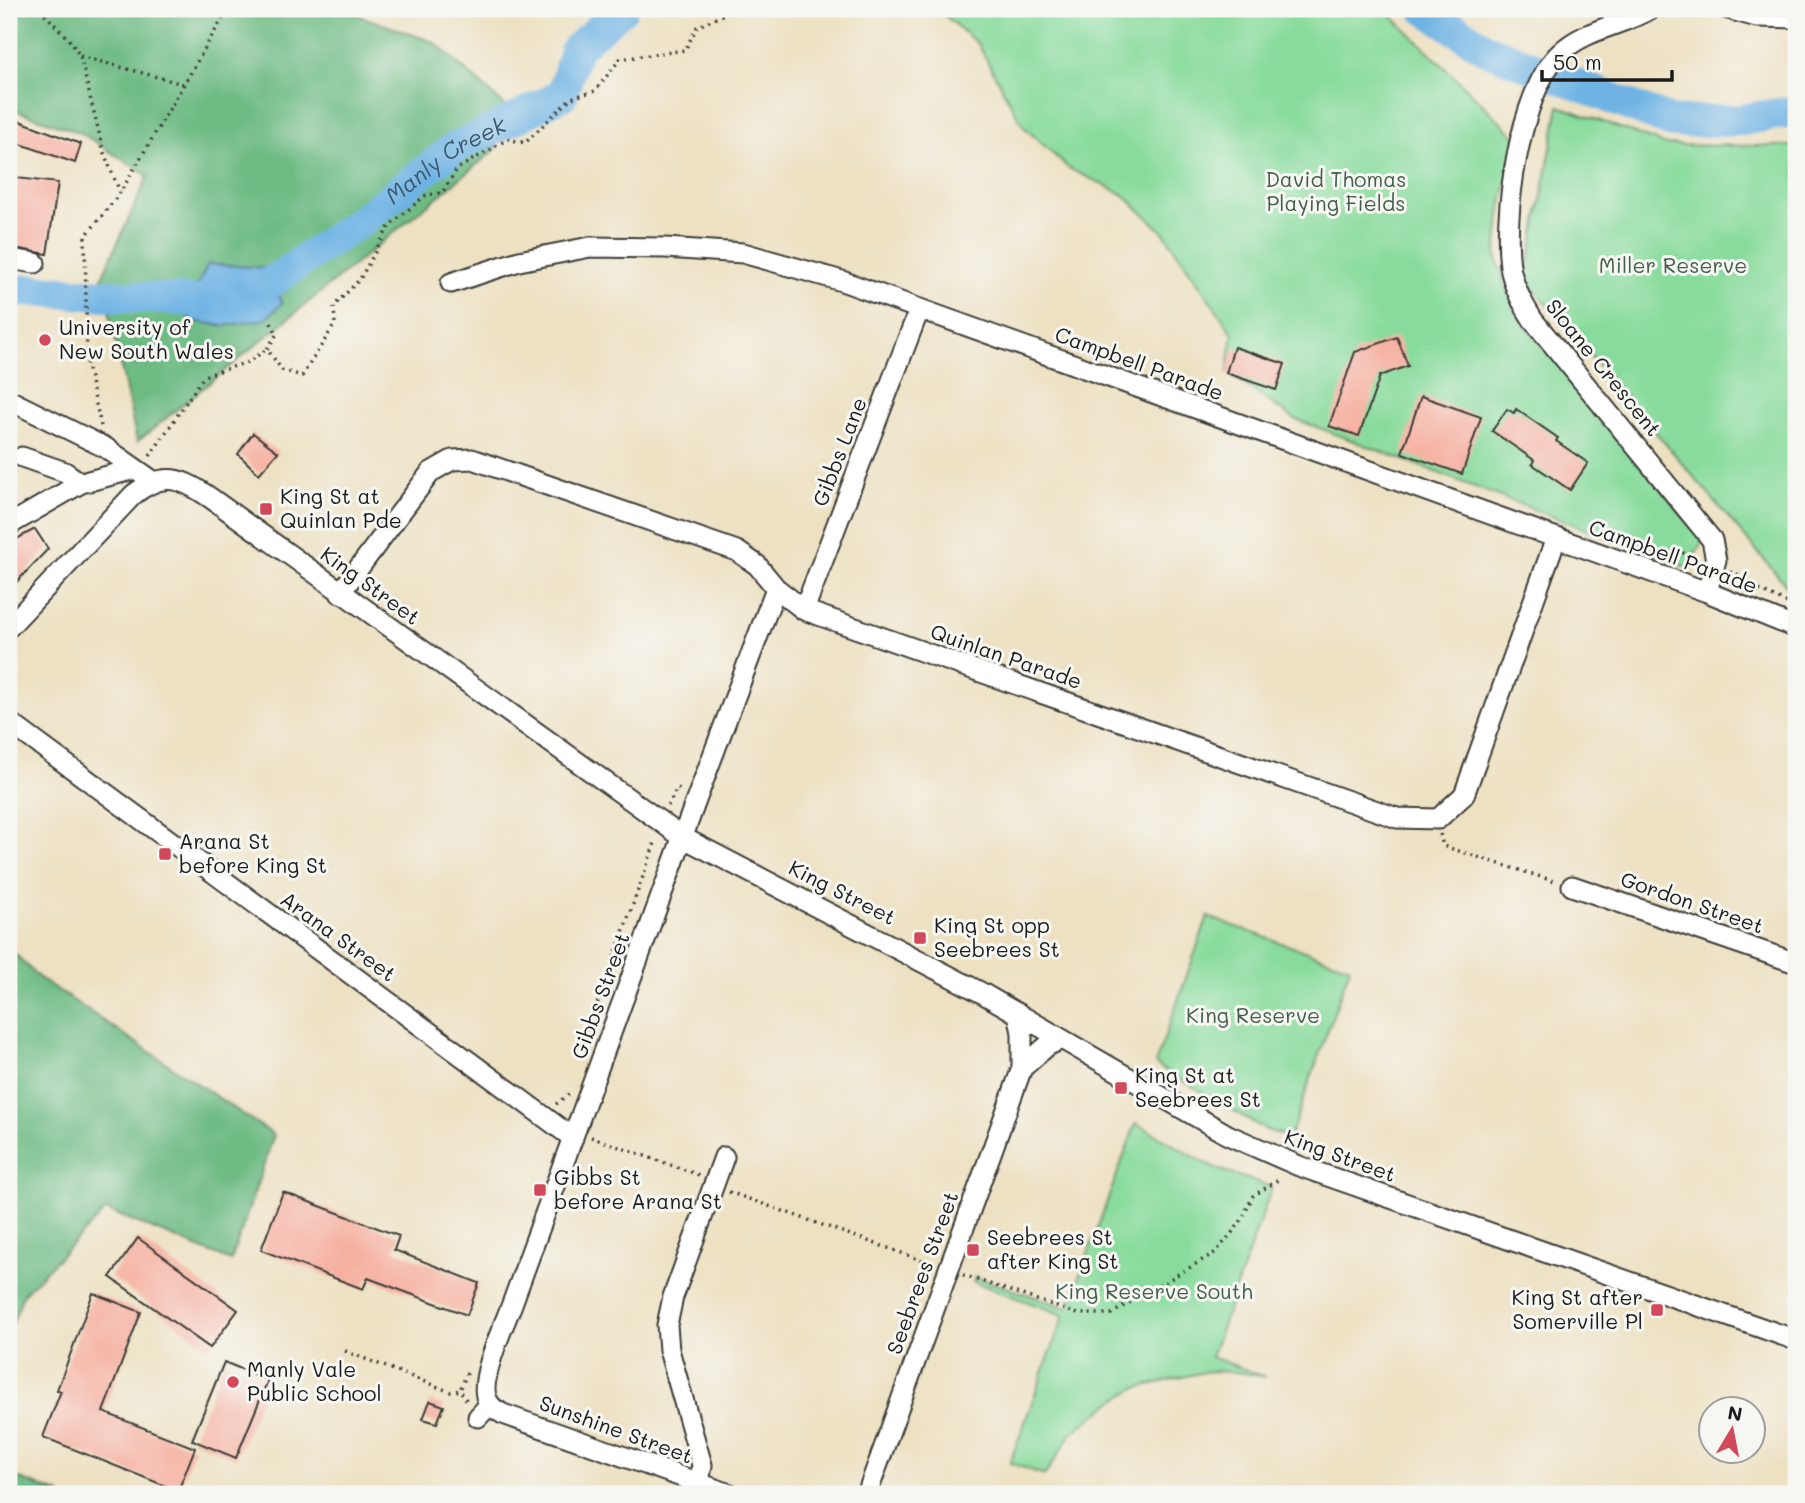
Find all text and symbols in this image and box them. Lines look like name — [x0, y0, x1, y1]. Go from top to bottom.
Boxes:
scale bar — [1542, 38, 1672, 82]
text: 50 m — [1553, 48, 1602, 75]
water label: Manly Creek — [378, 109, 511, 210]
park label: David Thomas Playing Fields — [1265, 165, 1407, 216]
park label: Miller Reserve — [1599, 251, 1747, 278]
street label: Sloane Crescent — [1541, 293, 1668, 441]
place label: University of New South Wales — [59, 313, 234, 364]
street label: Campbell Parade — [1052, 320, 1227, 406]
marker: University of New South Wales — [37, 332, 53, 348]
street label: Gibbs Lane — [805, 393, 872, 510]
place label: King St at Quinlan Pde — [280, 482, 402, 533]
marker: King St at Quinlan Pde — [258, 501, 274, 517]
street label: Campbell Parade — [1586, 513, 1761, 599]
street label: King Street — [316, 540, 426, 630]
street label: Quinlan Parade — [927, 617, 1086, 694]
place label: Arana St before King St — [179, 827, 327, 878]
marker: Arana St before King St — [157, 846, 173, 862]
street label: King Street — [785, 853, 901, 930]
street label: Gordon Street — [1617, 864, 1768, 939]
street label: Arana Street — [276, 885, 402, 987]
place label: King St opp Seebrees St — [934, 911, 1060, 962]
street label: Gibbs Street — [564, 929, 635, 1062]
marker: King St opp Seebrees St — [912, 930, 928, 946]
park label: King Reserve — [1186, 1001, 1320, 1028]
place label: King St at Seebrees St — [1135, 1061, 1261, 1112]
marker: King St at Seebrees St — [1113, 1080, 1129, 1096]
street label: King Street — [1281, 1122, 1400, 1187]
place label: Gibbs St before Arana St — [554, 1163, 722, 1214]
marker: Gibbs St before Arana St — [532, 1182, 548, 1198]
street label: Seebrees Street — [880, 1187, 964, 1358]
place label: Seebrees St after King St — [987, 1223, 1119, 1274]
marker: Seebrees St after King St — [965, 1242, 981, 1258]
park label: King Reserve South — [1055, 1277, 1253, 1304]
place label: King St after Somerville Pl — [1511, 1283, 1643, 1334]
marker: King St after Somerville Pl — [1649, 1302, 1665, 1318]
place label: Manly Vale Public School — [247, 1355, 382, 1406]
marker: Manly Vale Public School — [225, 1374, 241, 1390]
street label: Sunshine Street — [536, 1388, 697, 1469]
north arrow — [1696, 1394, 1766, 1464]
text: N — [1726, 1399, 1744, 1426]

